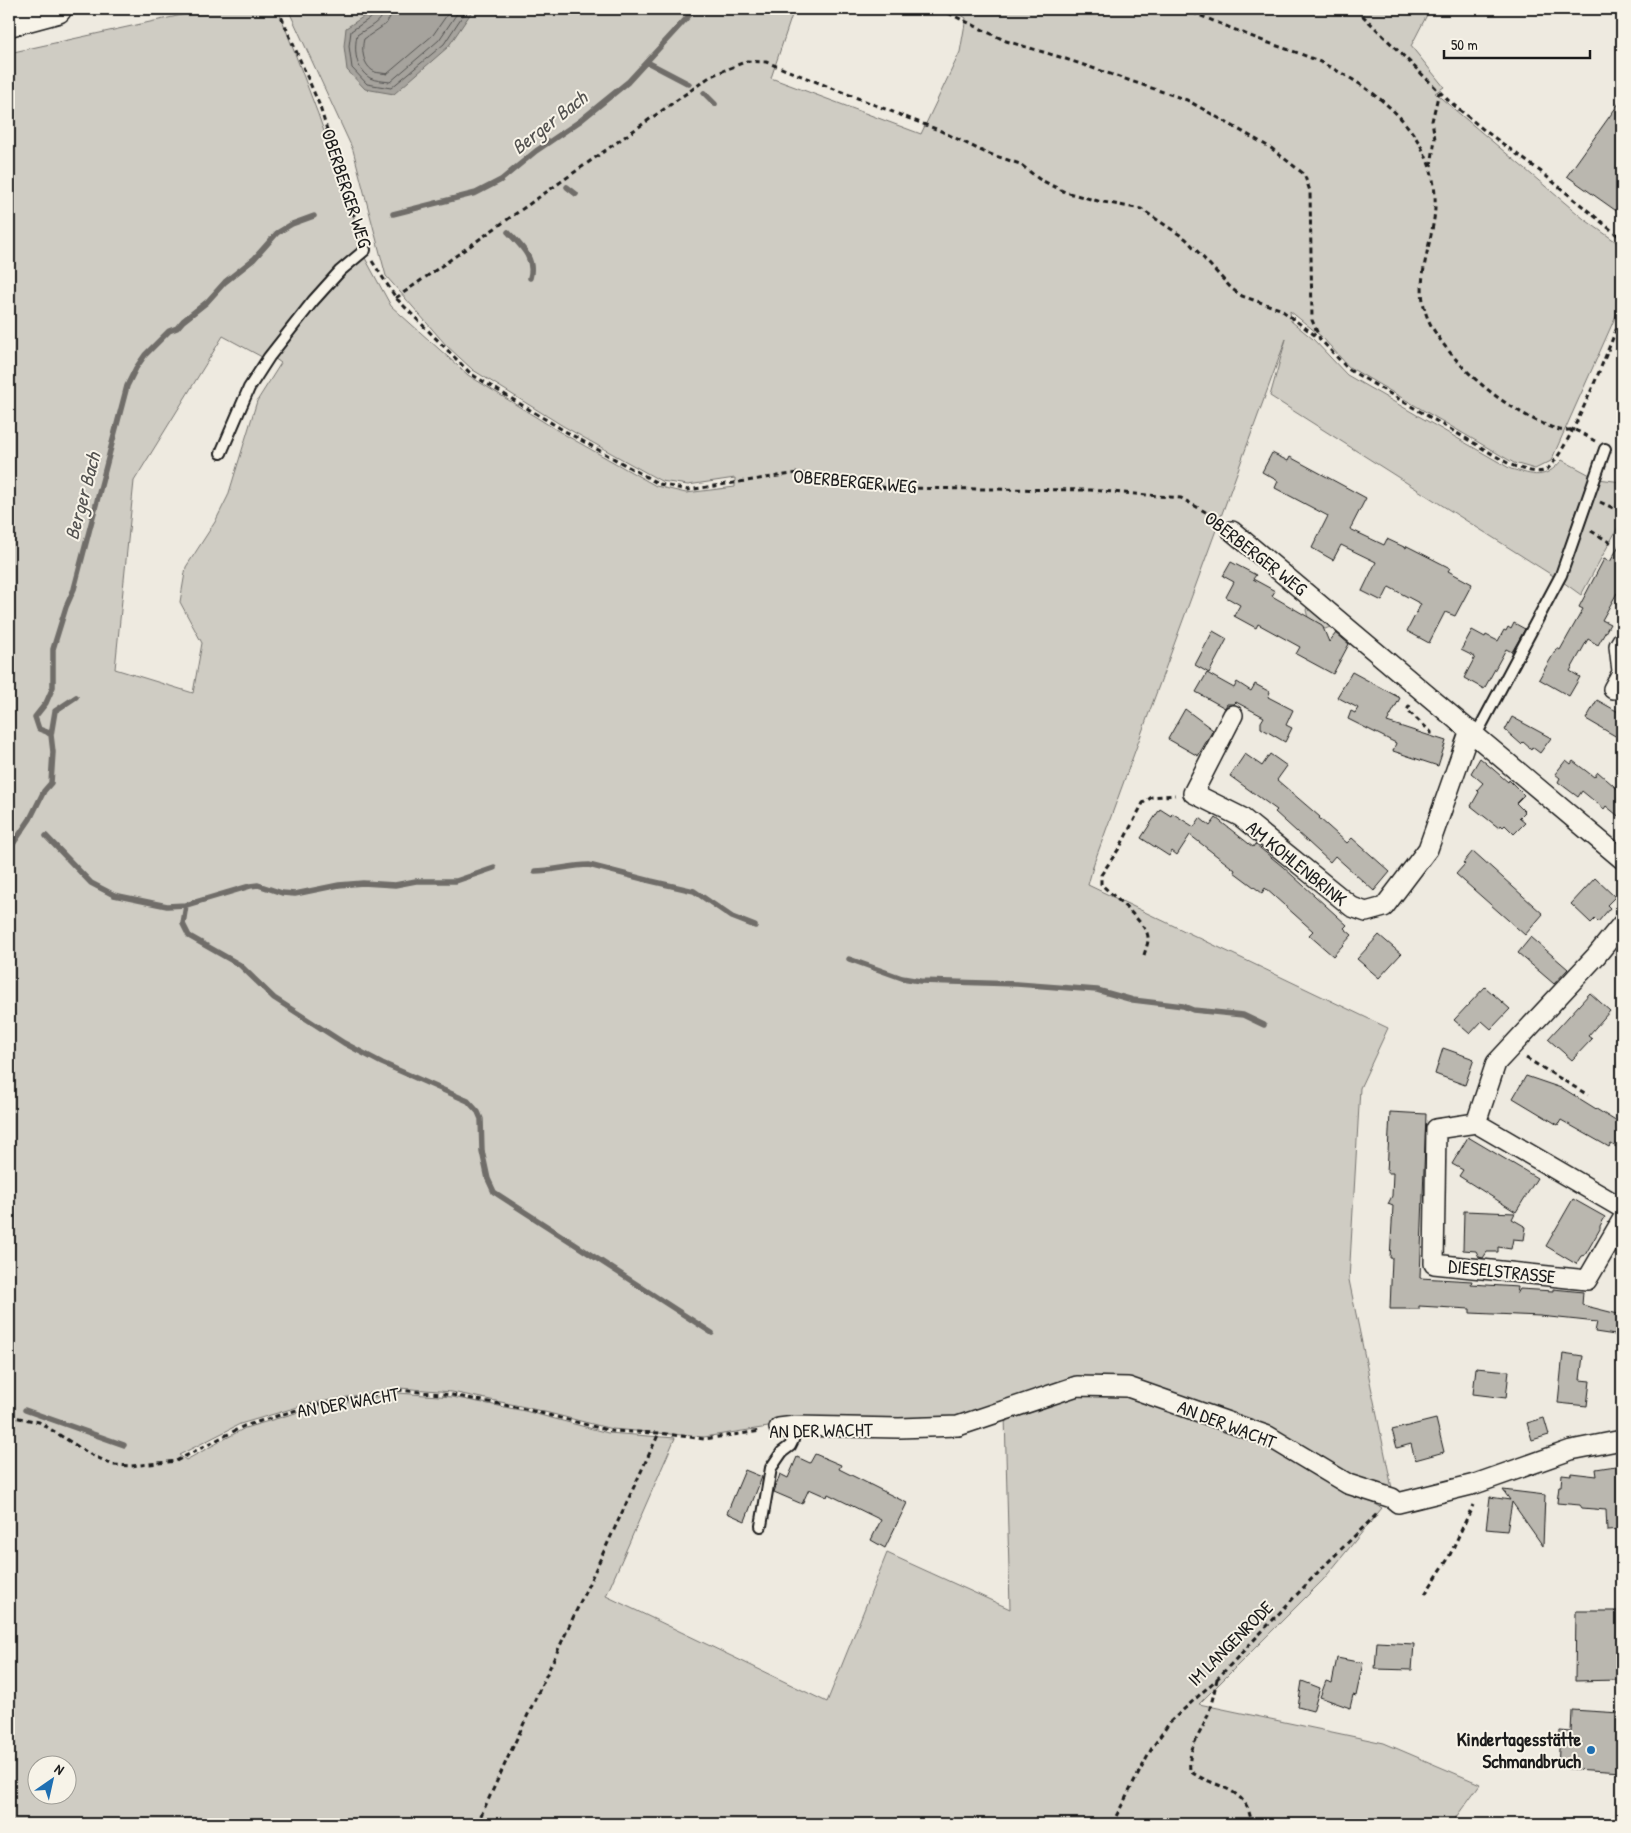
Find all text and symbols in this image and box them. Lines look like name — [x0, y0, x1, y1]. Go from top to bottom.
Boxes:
scale bar — [1444, 28, 1590, 60]
text: 50 m — [1451, 34, 1478, 55]
water label: Berger Bach — [506, 83, 594, 161]
street label: OBERBERGER WEG — [316, 125, 378, 251]
water label: Berger Bach — [57, 448, 108, 543]
street label: OBERBERGER WEG — [792, 463, 918, 499]
street label: OBERBERGER WEG — [1199, 505, 1313, 601]
street label: AM KOHLENBRINK — [1241, 814, 1353, 912]
street label: DIESELSTRASSE — [1447, 1252, 1557, 1290]
street label: AN DER WACHT — [295, 1380, 402, 1424]
street label: AN DER WACHT — [1174, 1393, 1281, 1455]
street label: AN DER WACHT — [769, 1416, 874, 1444]
street label: IM LANGENRODE — [1182, 1594, 1279, 1691]
place label: Kindertagesstätte Schmandbruch — [1457, 1726, 1581, 1774]
marker: Kindertagesstätte Schmandbruch — [1585, 1744, 1597, 1756]
north arrow — [28, 1756, 78, 1806]
text: N — [51, 1759, 68, 1779]

